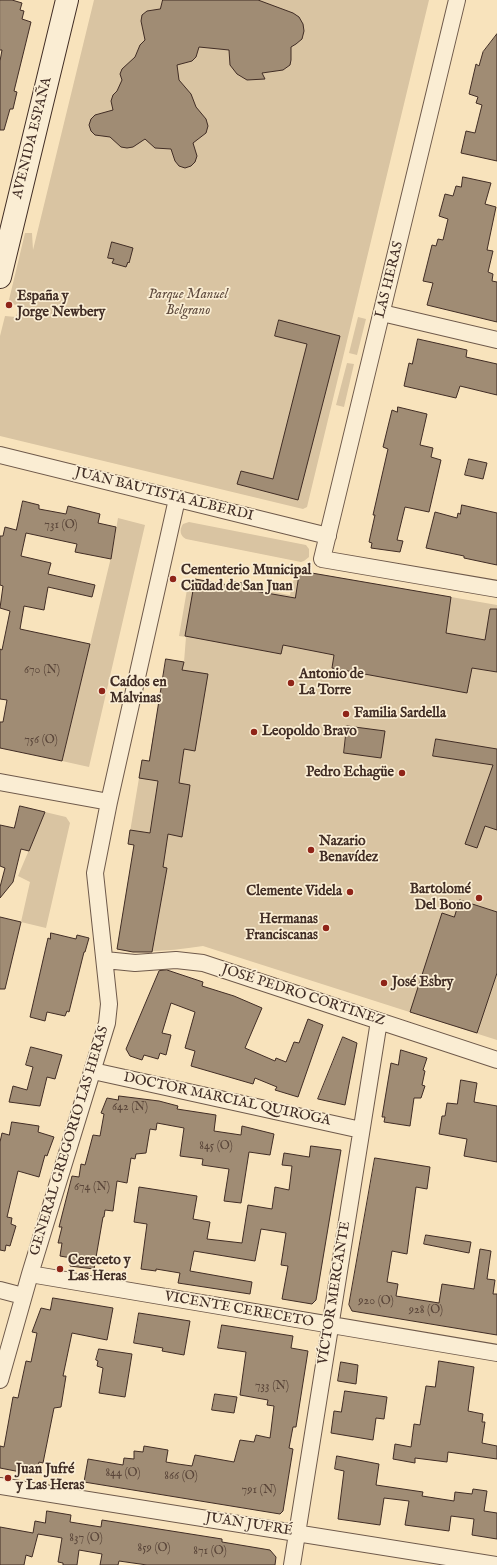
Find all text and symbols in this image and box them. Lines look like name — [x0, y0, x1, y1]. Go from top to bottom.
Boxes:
street label: AVENIDA ESPAÑA — [10, 75, 56, 201]
street label: LAS HERAS — [372, 240, 408, 320]
park label: Parque Manuel Belgrano — [148, 287, 228, 320]
place label: España y Jorge Newbery — [17, 289, 105, 322]
marker: España y Jorge Newbery — [4, 300, 14, 310]
street label: JUAN BAUTISTA ALBERDI — [73, 465, 255, 525]
house number: 731 (O) — [44, 519, 78, 533]
place label: Cementerio Municipal Ciudad de San Juan — [181, 563, 311, 596]
marker: Cementerio Municipal Ciudad de San Juan — [168, 574, 178, 584]
house number: 670 (N) — [24, 664, 60, 678]
place label: Antonio de La Torre — [299, 667, 364, 700]
place label: Caídos en Malvinas — [110, 675, 167, 708]
marker: Antonio de La Torre — [286, 678, 296, 688]
marker: Caídos en Malvinas — [97, 686, 107, 696]
place label: Familia Sardella — [354, 706, 446, 722]
marker: Familia Sardella — [341, 709, 351, 719]
place label: Leopoldo Bravo — [262, 724, 357, 740]
marker: Leopoldo Bravo — [249, 727, 259, 737]
house number: 756 (O) — [24, 734, 58, 748]
place label: Pedro Echagüe — [306, 765, 394, 781]
marker: Pedro Echagüe — [397, 768, 407, 778]
place label: Nazario Benavídez — [319, 834, 378, 866]
marker: Nazario Benavídez — [306, 845, 316, 855]
place label: Bartolomé Del Bono — [410, 882, 471, 914]
place label: Clemente Videla — [246, 884, 342, 900]
marker: Clemente Videla — [345, 887, 355, 897]
marker: Bartolomé Del Bono — [474, 893, 484, 903]
place label: Hermanas Franciscanas — [245, 912, 318, 944]
marker: Hermanas Franciscanas — [321, 923, 331, 933]
street label: JOSÉ PEDRO CORTINEZ — [219, 962, 387, 1030]
place label: José Esbry — [392, 975, 453, 991]
marker: José Esbry — [379, 978, 389, 988]
street label: GENERAL GREGORIO LAS HERAS — [27, 1024, 113, 1258]
street label: DOCTOR MARCIAL QUIROGA — [122, 1070, 332, 1130]
house number: 642 (N) — [112, 1101, 148, 1115]
house number: 845 (O) — [199, 1140, 233, 1154]
house number: 674 (N) — [74, 1181, 110, 1195]
street label: VÍCTOR MERCANTE — [315, 1220, 355, 1366]
place label: Cereceto y Las Heras — [68, 1253, 131, 1286]
marker: Cereceto y Las Heras — [55, 1264, 65, 1274]
street label: VICENTE CERECETO — [163, 1289, 315, 1331]
house number: 920 (O) — [358, 1295, 394, 1309]
house number: 928 (O) — [409, 1304, 443, 1318]
house number: 733 (N) — [255, 1380, 289, 1394]
place label: Juan Jufré y Las Heras — [16, 1462, 84, 1494]
house number: 844 (O) — [105, 1467, 141, 1481]
house number: 866 (O) — [164, 1470, 198, 1484]
marker: Juan Jufré y Las Heras — [3, 1473, 13, 1483]
house number: 791 (N) — [242, 1484, 276, 1498]
street label: JUAN JUFRÉ — [204, 1510, 294, 1540]
house number: 837 (O) — [69, 1532, 103, 1546]
house number: 859 (O) — [138, 1542, 170, 1556]
house number: 871 (O) — [193, 1545, 227, 1559]

